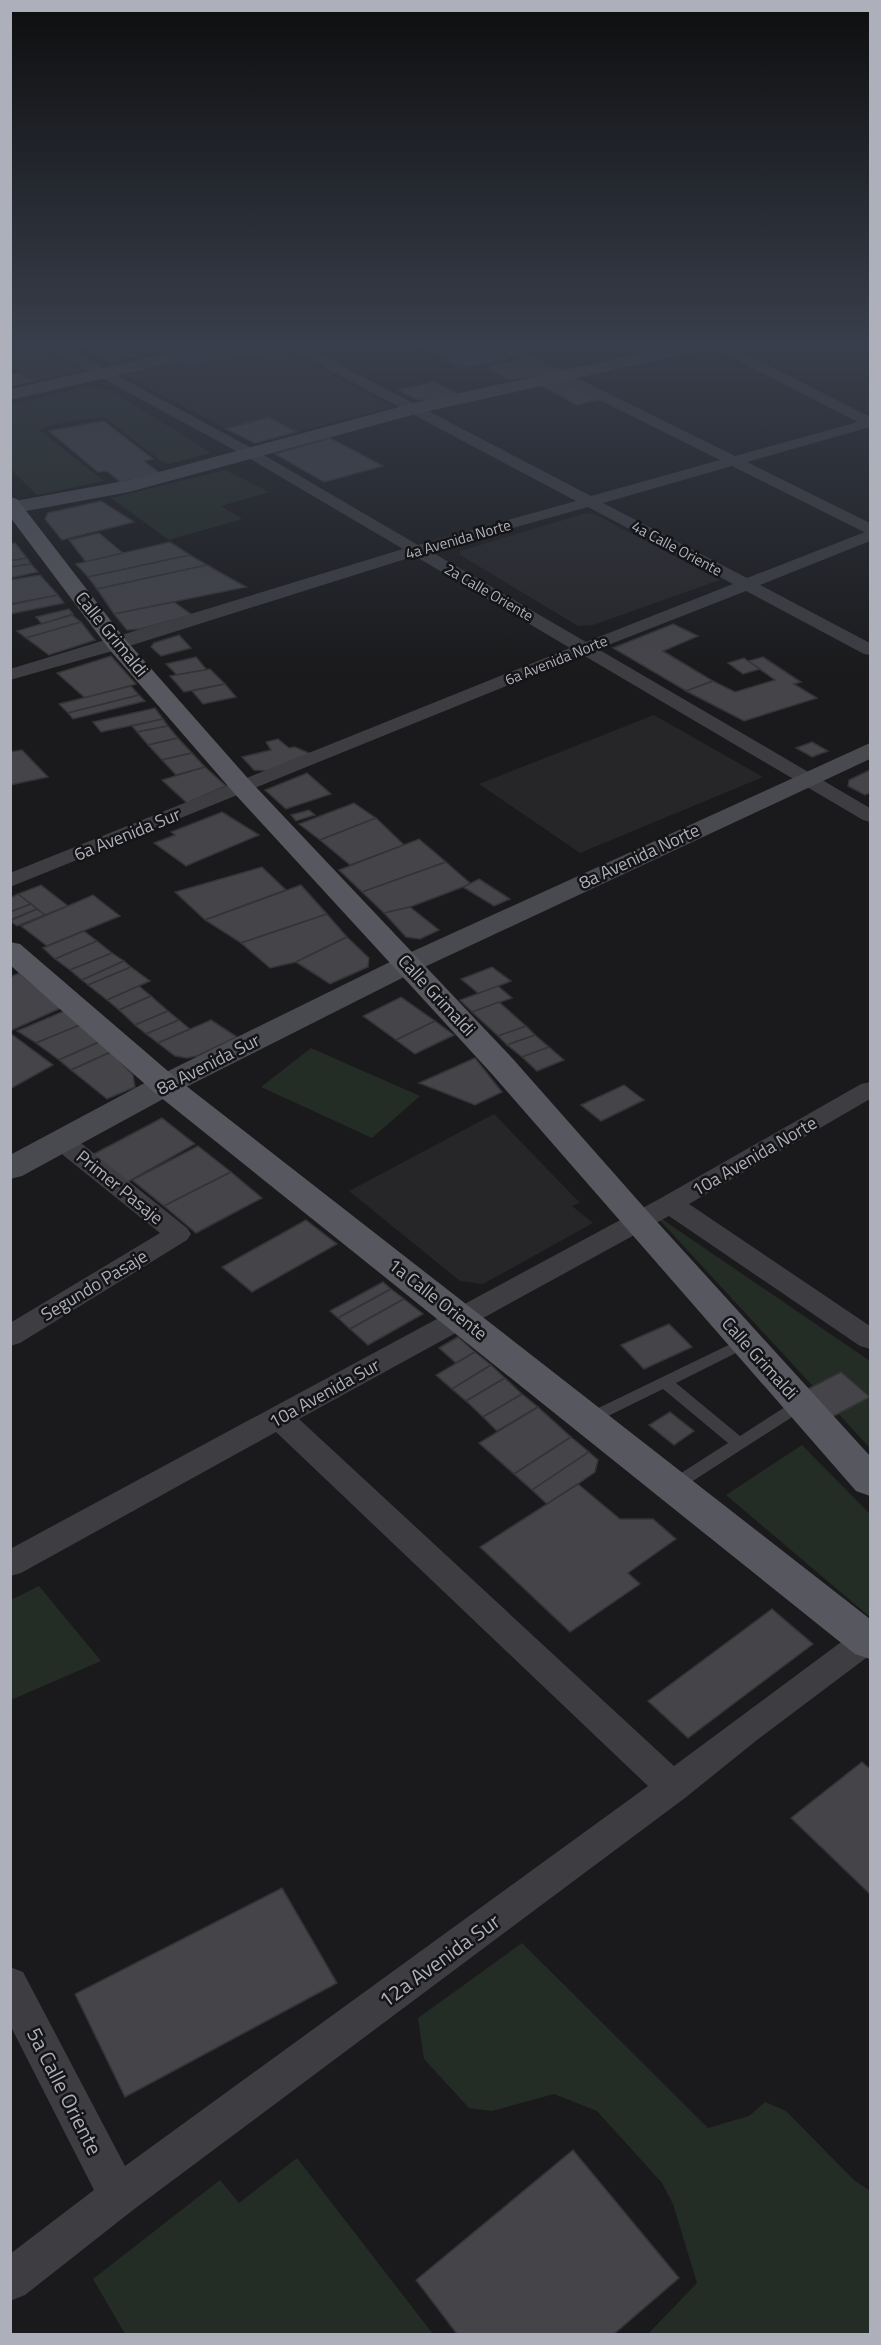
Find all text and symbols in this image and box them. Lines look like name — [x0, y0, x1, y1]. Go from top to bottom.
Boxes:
street label: 4a Avenida Norte — [403, 513, 513, 565]
street label: 4a Calle Oriente — [628, 514, 726, 582]
street label: 2a Calle Oriente — [440, 557, 538, 627]
street label: Calle Grimaldi — [69, 585, 155, 683]
street label: 6a Avenida Norte — [501, 629, 611, 691]
street label: 6a Avenida Sur — [70, 800, 184, 868]
street label: 8a Avenida Norte — [574, 816, 704, 896]
street label: Calle Grimaldi — [392, 948, 482, 1042]
street label: 8a Avenida Sur — [152, 1026, 264, 1102]
street label: 10a Avenida Norte — [686, 1109, 822, 1203]
street label: Primer Pasaje — [71, 1143, 169, 1231]
street label: Segundo Pasaje — [35, 1242, 153, 1328]
street label: 1a Calle Oriente — [383, 1252, 493, 1346]
street label: Calle Grimaldi — [715, 1311, 805, 1405]
street label: 10a Avenida Sur — [264, 1351, 384, 1435]
street label: 12a Avenida Sur — [372, 1905, 506, 2015]
street label: 5a Calle Oriente — [19, 2022, 111, 2160]

